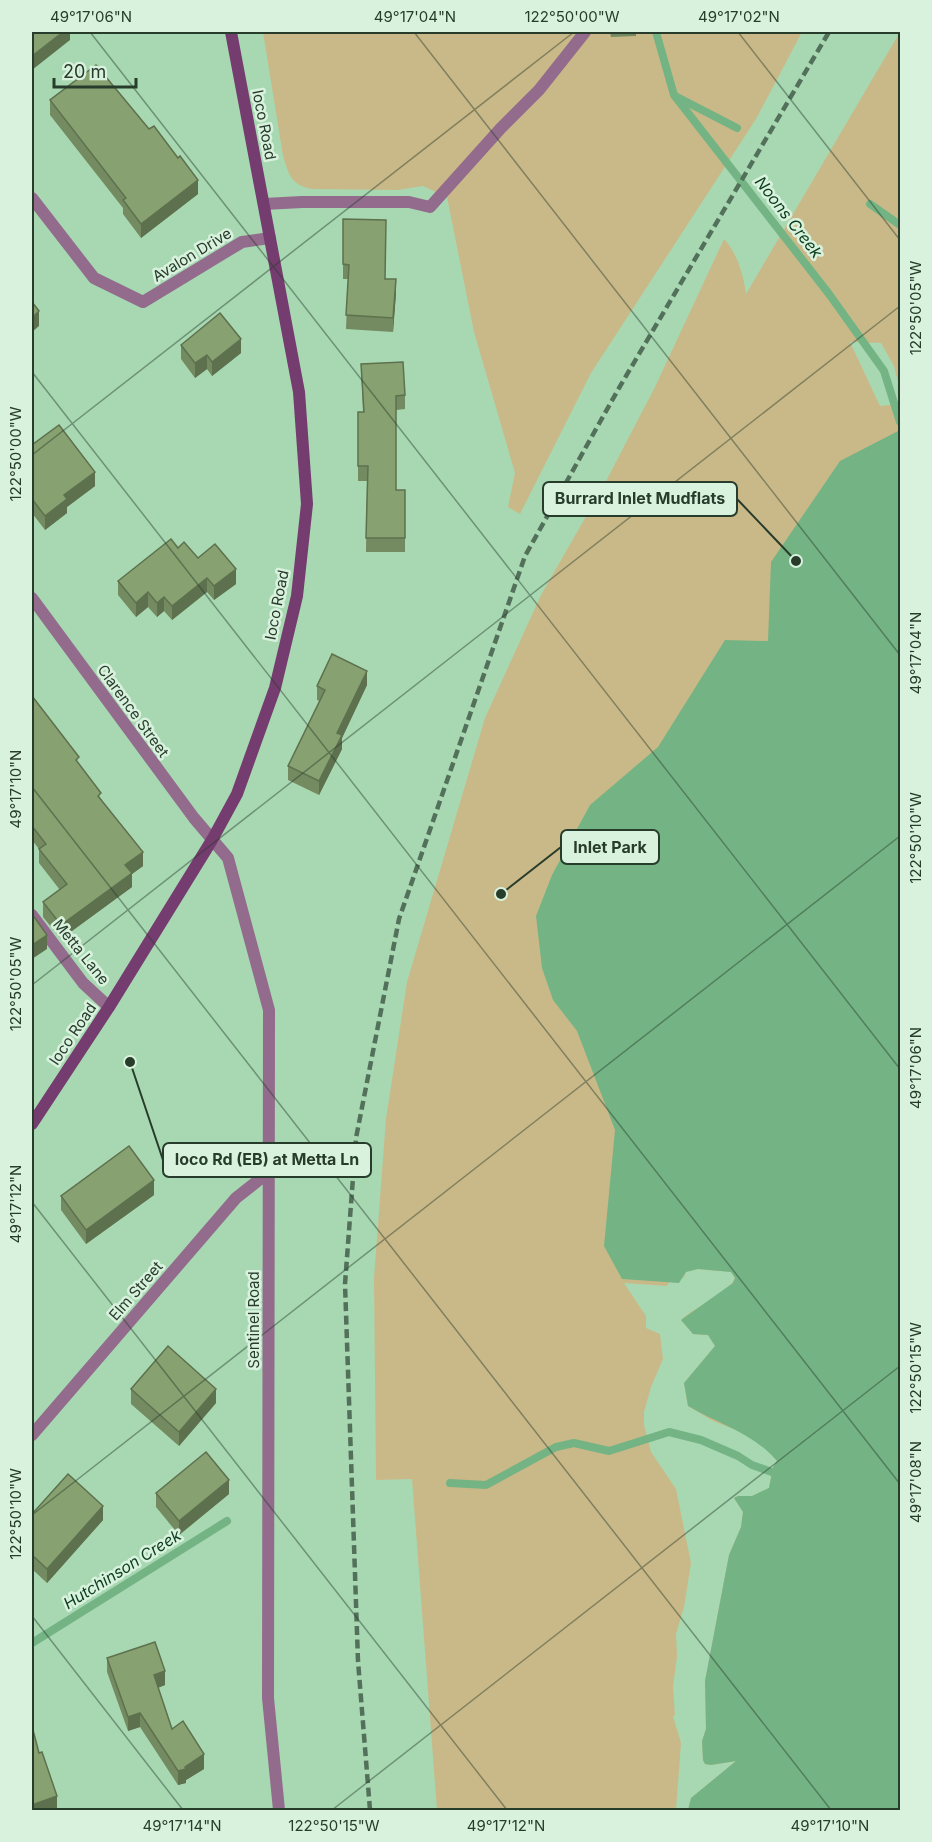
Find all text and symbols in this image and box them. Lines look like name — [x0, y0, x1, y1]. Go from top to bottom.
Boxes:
text: 49°17'06"N — [50, 7, 132, 26]
text: 49°17'04"N — [374, 7, 456, 26]
text: 122°50'00"W — [524, 7, 620, 26]
text: 49°17'02"N — [698, 7, 780, 26]
scale bar — [54, 51, 136, 89]
text: 20 m — [63, 61, 106, 82]
street label: Ioco Road — [248, 88, 281, 162]
water label: Noons Creek — [751, 172, 827, 262]
street label: Avalon Drive — [149, 223, 235, 286]
text: 122°50'05"W — [906, 260, 925, 355]
text: 122°50'00"W — [6, 406, 25, 502]
callout: Burrard Inlet Mudflats — [543, 482, 737, 516]
text: Burrard Inlet Mudflats — [555, 488, 725, 508]
street label: Ioco Road — [260, 568, 293, 642]
text: 49°17'04"N — [906, 612, 925, 694]
street label: Clarence Street — [93, 661, 173, 761]
text: 49°17'10"N — [6, 750, 25, 828]
text: 122°50'10"W — [906, 792, 925, 884]
callout: Inlet Park — [561, 830, 659, 864]
text: Inlet Park — [573, 837, 647, 857]
street label: Metta Lane — [49, 915, 114, 988]
text: 122°50'05"W — [6, 936, 25, 1031]
street label: Ioco Road — [45, 999, 100, 1068]
text: 49°17'06"N — [906, 1027, 925, 1109]
callout: Ioco Rd (EB) at Metta Ln — [163, 1143, 371, 1177]
text: Ioco Rd (EB) at Metta Ln — [175, 1149, 359, 1169]
text: 49°17'12"N — [6, 1165, 25, 1243]
street label: Elm Street — [105, 1257, 167, 1324]
street label: Sentinel Road — [244, 1271, 263, 1369]
text: 122°50'15"W — [906, 1322, 925, 1414]
text: 49°17'08"N — [906, 1441, 925, 1523]
text: 122°50'10"W — [6, 1468, 25, 1560]
water label: Hutchinson Creek — [59, 1525, 185, 1613]
text: 49°17'14"N — [143, 1816, 222, 1835]
text: 122°50'15"W — [288, 1816, 380, 1835]
text: 49°17'12"N — [467, 1816, 545, 1835]
text: 49°17'10"N — [791, 1816, 869, 1835]

